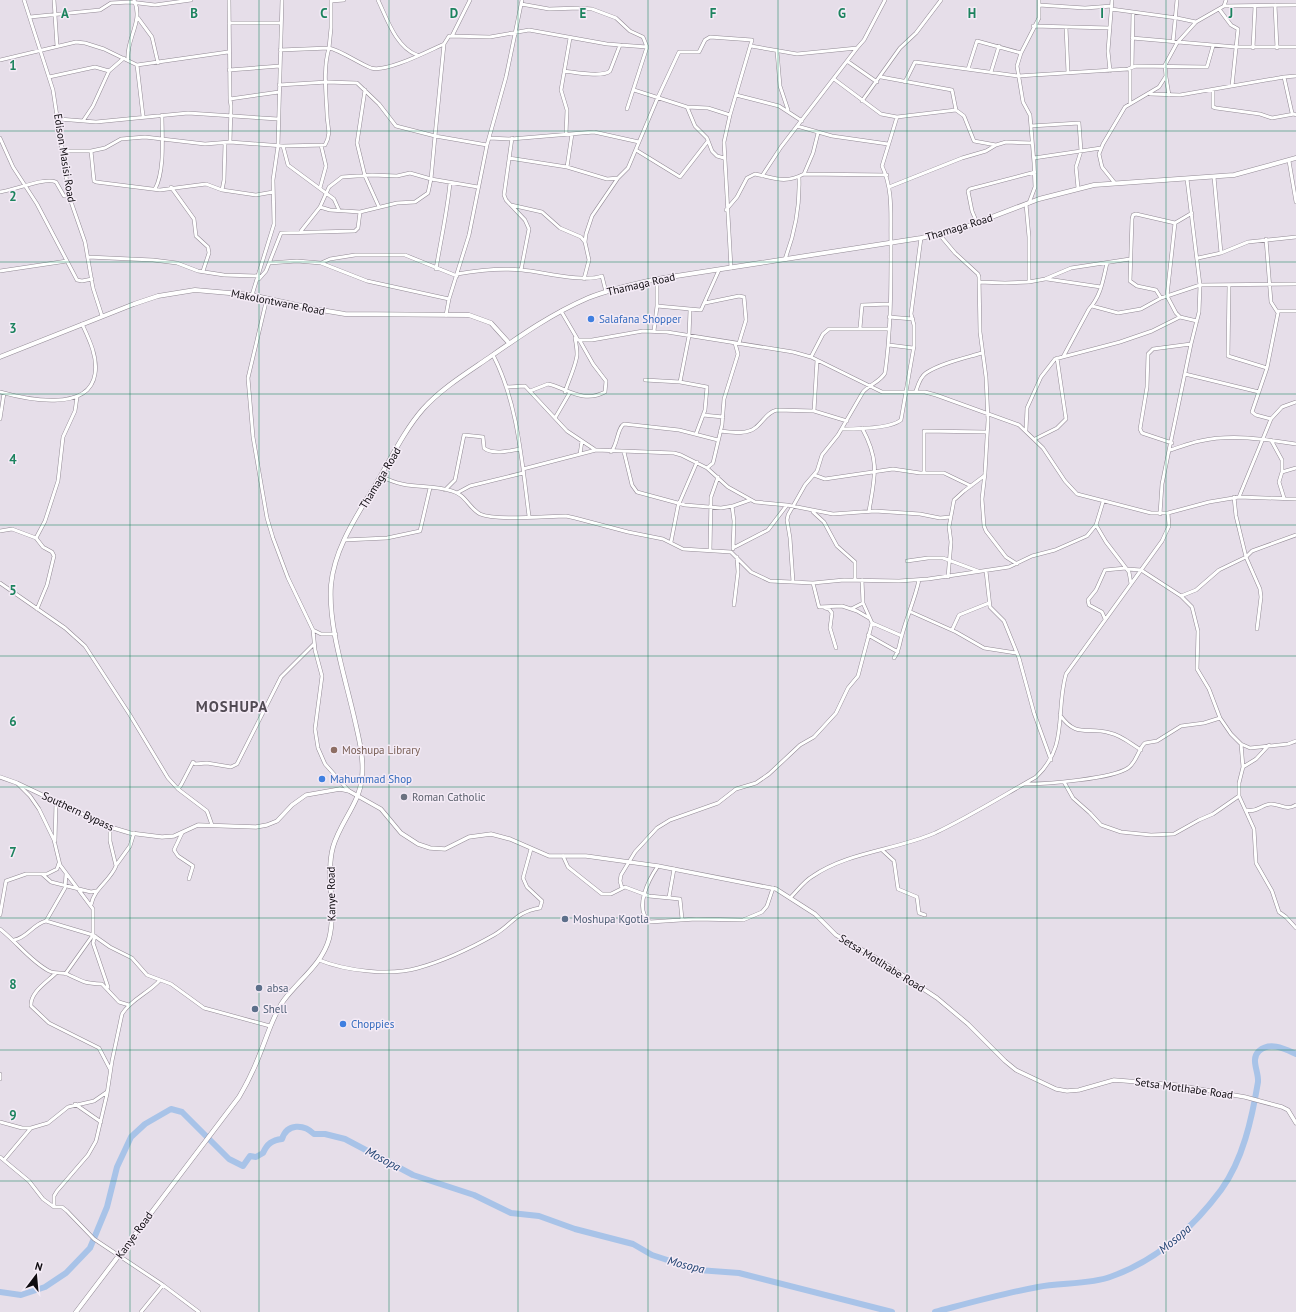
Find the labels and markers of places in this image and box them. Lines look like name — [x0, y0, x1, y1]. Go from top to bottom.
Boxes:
place label: Salafana Shopper — [599, 312, 682, 326]
marker: Salafana Shopper — [586, 314, 596, 324]
place label: Moshupa Library — [342, 743, 421, 757]
marker: Moshupa Library — [329, 745, 339, 755]
place label: Mahummad Shop — [330, 772, 412, 786]
marker: Mahummad Shop — [317, 774, 327, 784]
place label: Roman Catholic — [412, 790, 486, 804]
marker: Roman Catholic — [399, 792, 409, 802]
place label: Moshupa Kgotla — [573, 912, 649, 926]
marker: Moshupa Kgotla — [560, 914, 570, 924]
place label: absa — [267, 981, 288, 995]
marker: absa — [254, 983, 264, 993]
place label: Shell — [263, 1002, 288, 1016]
marker: Shell — [250, 1004, 260, 1014]
place label: Choppies — [351, 1017, 395, 1031]
marker: Choppies — [338, 1019, 348, 1029]

